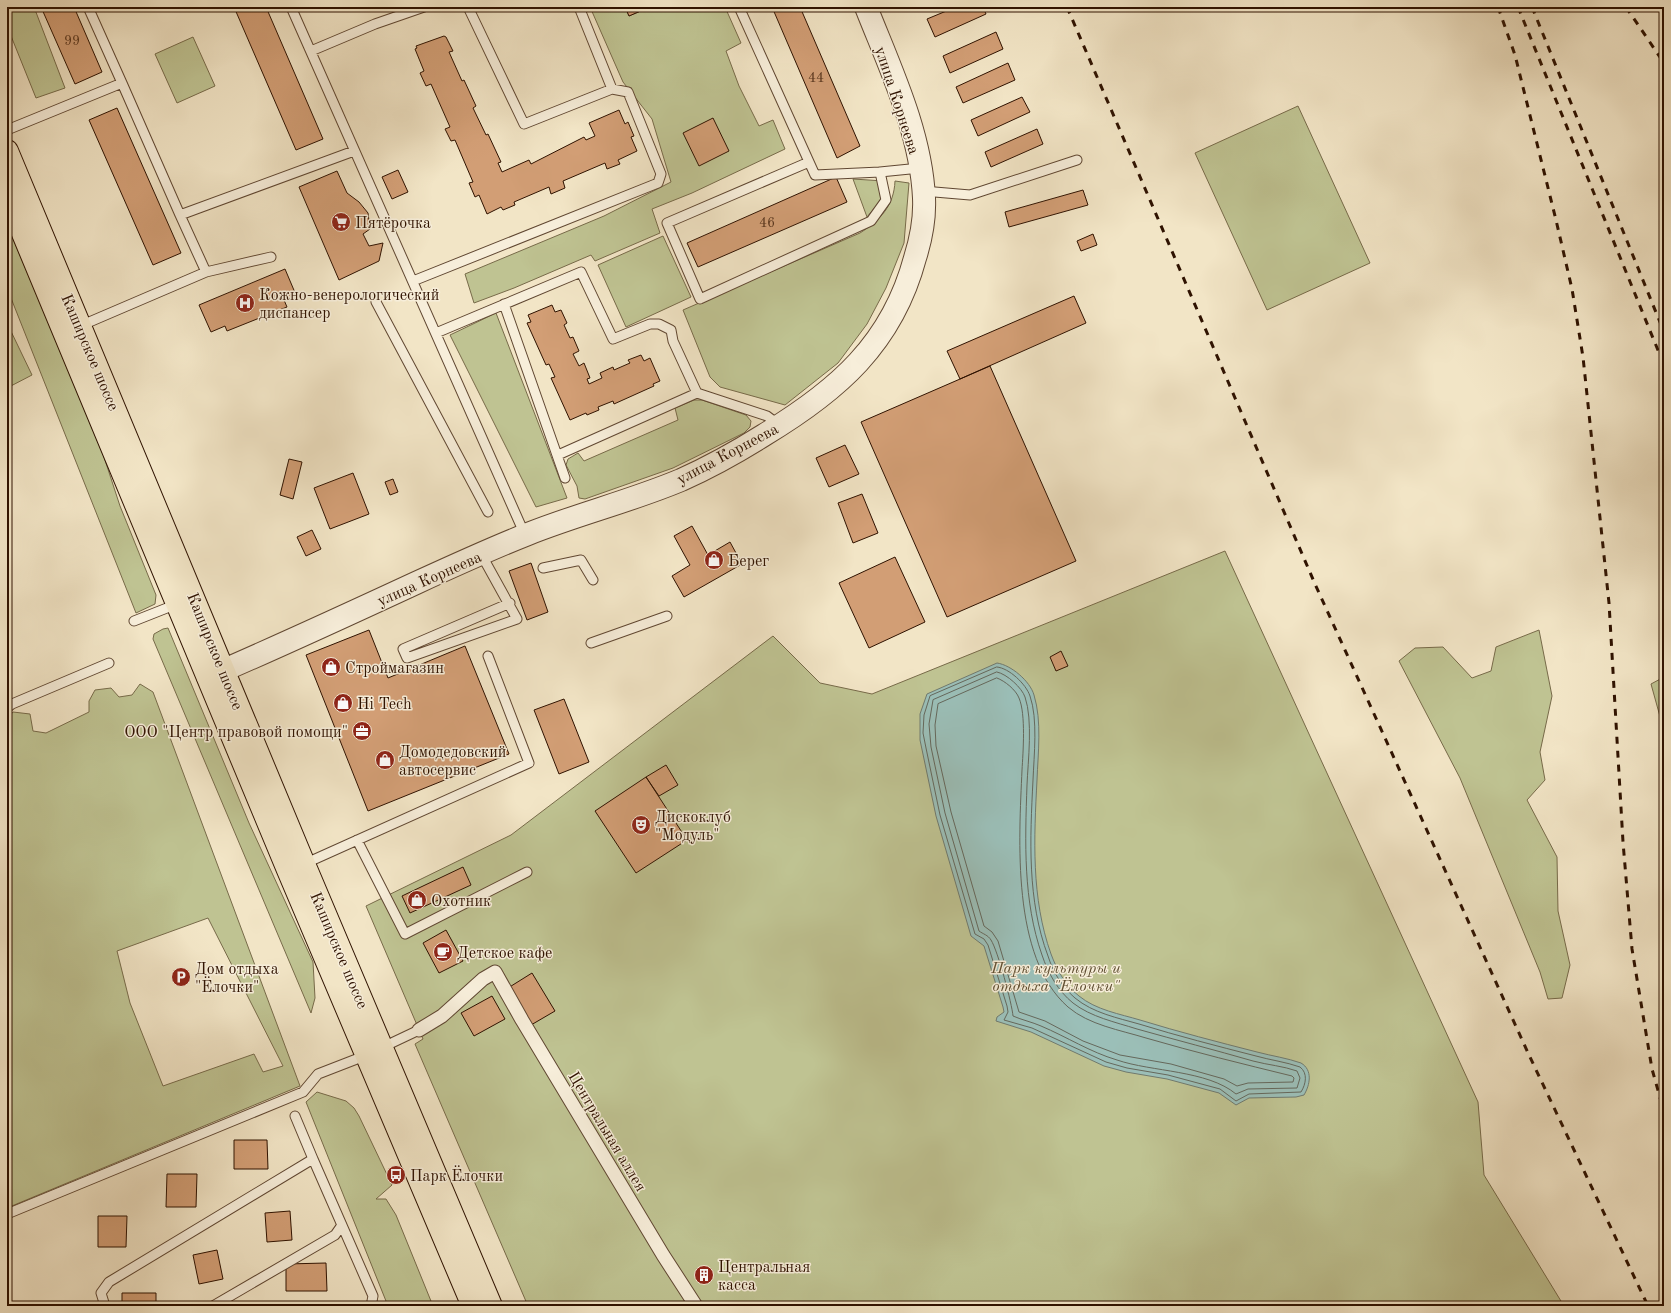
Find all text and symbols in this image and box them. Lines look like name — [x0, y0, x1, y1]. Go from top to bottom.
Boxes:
house number: 99 — [64, 34, 80, 48]
street label: улица Корнеева — [871, 45, 921, 157]
house number: 44 — [808, 71, 824, 85]
supermarket icon: Пятёрочка — [330, 211, 352, 233]
place label: Пятёрочка — [355, 216, 431, 232]
house number: 46 — [759, 216, 775, 230]
place label: Кожно-венерологический диспансер — [259, 288, 439, 322]
street label: Каширское шоссе — [57, 292, 121, 413]
hospital icon: Кожно-венерологический диспансер — [234, 292, 256, 314]
street label: улица Корнеева — [675, 421, 781, 488]
shop icon: Берег — [703, 549, 725, 571]
street label: улица Корнеева — [375, 550, 484, 610]
place label: Берег — [728, 554, 769, 570]
street label: Каширское шоссе — [183, 591, 245, 713]
shop icon: Строймагазин — [320, 656, 342, 678]
place label: Строймагазин — [345, 661, 444, 677]
shop icon: Hi Tech — [332, 692, 354, 714]
place label: Hi Tech — [357, 697, 412, 713]
office icon: ООО "Центр правовой помощи" — [351, 720, 373, 742]
place label: ООО "Центр правовой помощи" — [124, 725, 348, 741]
place label: Домодедовский автосервис — [399, 745, 506, 779]
shop icon: Домодедовский автосервис — [374, 749, 396, 771]
place label: Дискоклуб "Модуль" — [655, 810, 731, 844]
theatre icon: Дискоклуб "Модуль" — [630, 814, 652, 836]
shop icon: Охотник — [406, 889, 428, 911]
street label: Каширское шоссе — [306, 890, 370, 1011]
place label: Охотник — [431, 894, 491, 910]
cafe icon: Детское кафе — [432, 941, 454, 963]
place label: Детское кафе — [457, 946, 552, 962]
park label: Парк культуры и отдыха "Ёлочки" — [990, 961, 1121, 995]
place label: Дом отдыха "Ёлочки" — [195, 962, 279, 996]
parking icon: Дом отдыха "Ёлочки" — [170, 966, 192, 988]
street label: Центральная аллея — [564, 1069, 648, 1195]
bus stop icon: Парк Ёлочки — [385, 1164, 407, 1186]
place label: Парк Ёлочки — [410, 1165, 503, 1185]
place label: Центральная касса — [718, 1260, 810, 1294]
building icon: Центральная касса — [693, 1264, 715, 1286]

